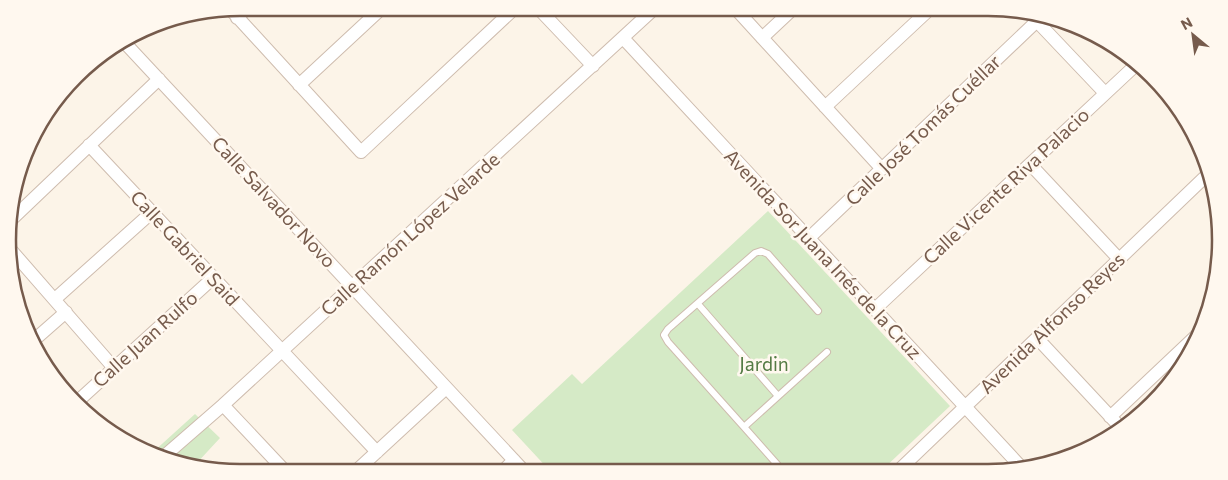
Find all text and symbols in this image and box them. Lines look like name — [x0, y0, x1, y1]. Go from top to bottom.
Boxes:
north arrow — [1168, 10, 1218, 60]
text: N — [1178, 13, 1195, 33]
street label: Calle José Tomás Cuéllar — [840, 49, 1005, 210]
street label: Calle Vicente Riva Palacio — [918, 103, 1094, 269]
street label: Calle Salvador Novo — [208, 131, 341, 272]
street label: Avenida Sor Juana Inés de la Cruz — [720, 144, 927, 363]
street label: Calle Ramón López Velarde — [316, 147, 504, 320]
street label: Calle Gabriel Said — [126, 185, 245, 310]
street label: Avenida Alfonso Reyes — [974, 247, 1129, 398]
street label: Calle Juan Rulfo — [87, 285, 202, 392]
park label: Jardin — [739, 352, 789, 375]

